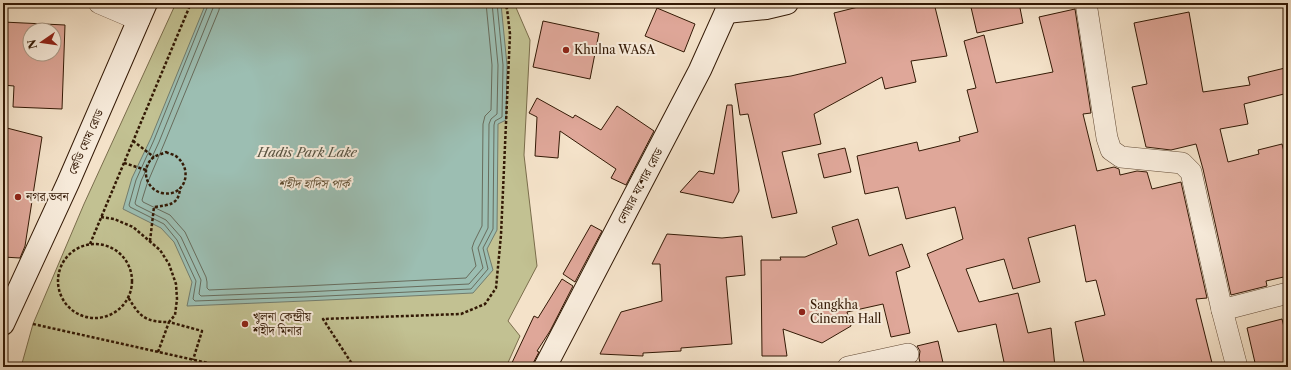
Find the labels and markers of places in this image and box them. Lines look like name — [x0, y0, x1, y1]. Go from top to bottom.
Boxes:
place label: Khulna WASA — [574, 42, 656, 57]
marker: Khulna WASA — [561, 45, 571, 55]
place label: নগর ভবন — [25, 189, 69, 204]
marker: নগর ভবন — [13, 192, 23, 202]
place label: Sangkha Cinema Hall — [810, 297, 882, 326]
marker: Sangkha Cinema Hall — [797, 307, 807, 317]
place label: খুলনা কেন্দ্রীয় শহীদ মিনার — [252, 309, 312, 338]
marker: খুলনা কেন্দ্রীয় শহীদ মিনার — [240, 319, 250, 329]

